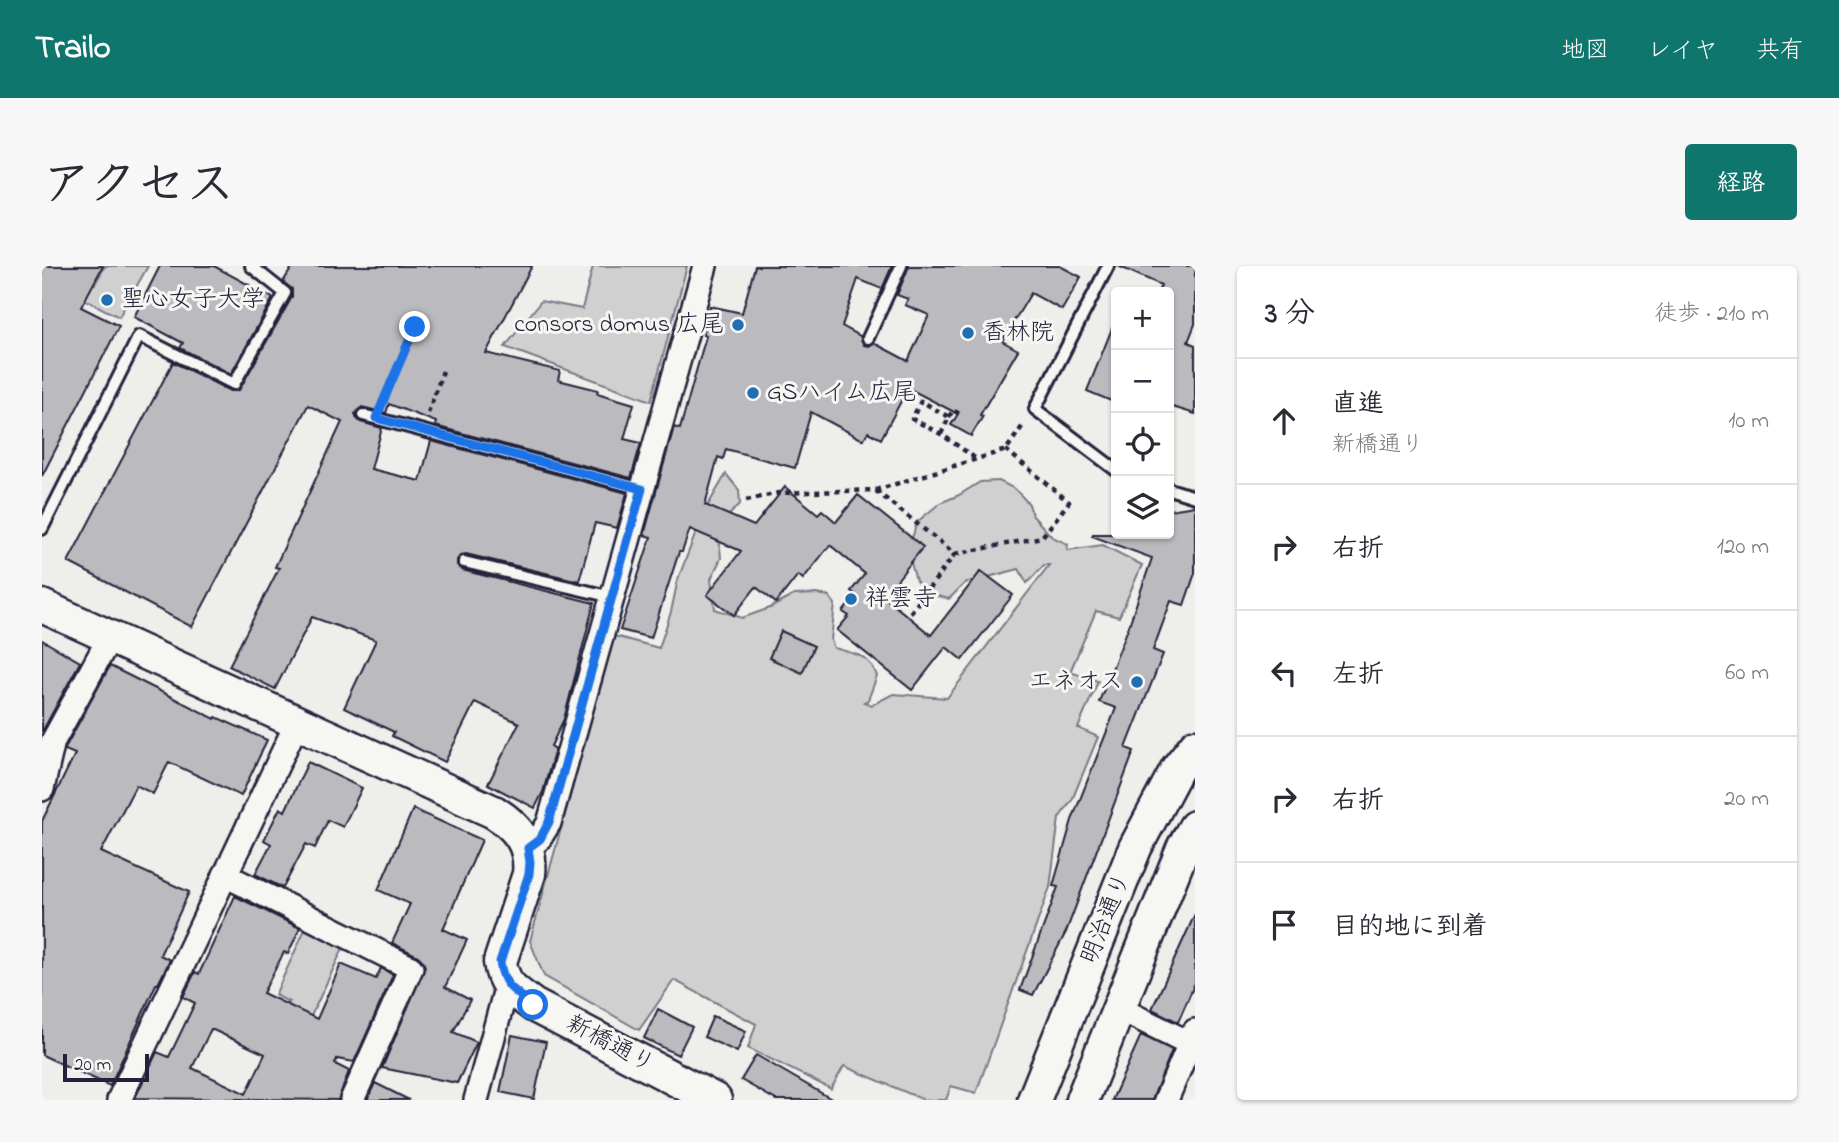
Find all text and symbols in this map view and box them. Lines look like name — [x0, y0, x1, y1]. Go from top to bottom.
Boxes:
text: Trailo — [35, 25, 111, 73]
text: 地図 — [1561, 34, 1609, 69]
text: レイヤ — [1647, 34, 1718, 69]
text: 共有 — [1756, 34, 1804, 69]
button: 経路 — [1685, 144, 1797, 220]
text: アクセス — [42, 151, 235, 223]
place label: 聖心女子大学 — [121, 283, 265, 318]
map controls — [1111, 287, 1174, 539]
button: + — [1111, 287, 1174, 350]
marker: 聖心女子大学 — [99, 292, 115, 308]
text: 3 分 — [1265, 293, 1315, 337]
text: 徒歩 · 210 m — [1654, 298, 1769, 331]
place label: consors domus 広尾 — [514, 308, 724, 343]
route end — [399, 311, 430, 342]
place label: 香林院 — [982, 316, 1054, 351]
marker: consors domus 広尾 — [730, 317, 746, 333]
marker: 香林院 — [960, 325, 976, 341]
button: − — [1111, 350, 1174, 413]
place label: GSハイム広尾 — [767, 376, 917, 411]
marker: GSハイム広尾 — [745, 385, 761, 401]
text: 直進 — [1332, 386, 1384, 424]
icon: ahead — [1265, 402, 1303, 440]
text: 10 m — [1728, 405, 1769, 438]
button: locate — [1111, 413, 1174, 476]
text: 新橋通り — [1332, 429, 1424, 462]
button: layers — [1111, 476, 1174, 539]
icon: right — [1265, 528, 1303, 566]
text: 右折 — [1332, 531, 1384, 569]
text: 120 m — [1717, 531, 1769, 564]
place label: 祥雲寺 — [865, 582, 937, 617]
marker: 祥雲寺 — [843, 591, 859, 607]
icon: left — [1265, 654, 1303, 692]
text: 左折 — [1332, 657, 1384, 695]
text: 60 m — [1725, 657, 1769, 690]
place label: エネオス — [1028, 665, 1123, 700]
marker: エネオス — [1129, 674, 1145, 690]
icon: right — [1265, 780, 1303, 818]
text: 右折 — [1332, 783, 1384, 821]
text: 20 m — [1724, 783, 1769, 816]
street label: 明治通り — [1073, 868, 1141, 970]
icon: arrive — [1265, 906, 1303, 944]
text: 目的地に到着 — [1332, 909, 1488, 947]
route start — [517, 989, 548, 1020]
street label: 新橋通り — [559, 1007, 661, 1083]
scale bar — [63, 1051, 149, 1083]
text: 20 m — [74, 1052, 111, 1079]

